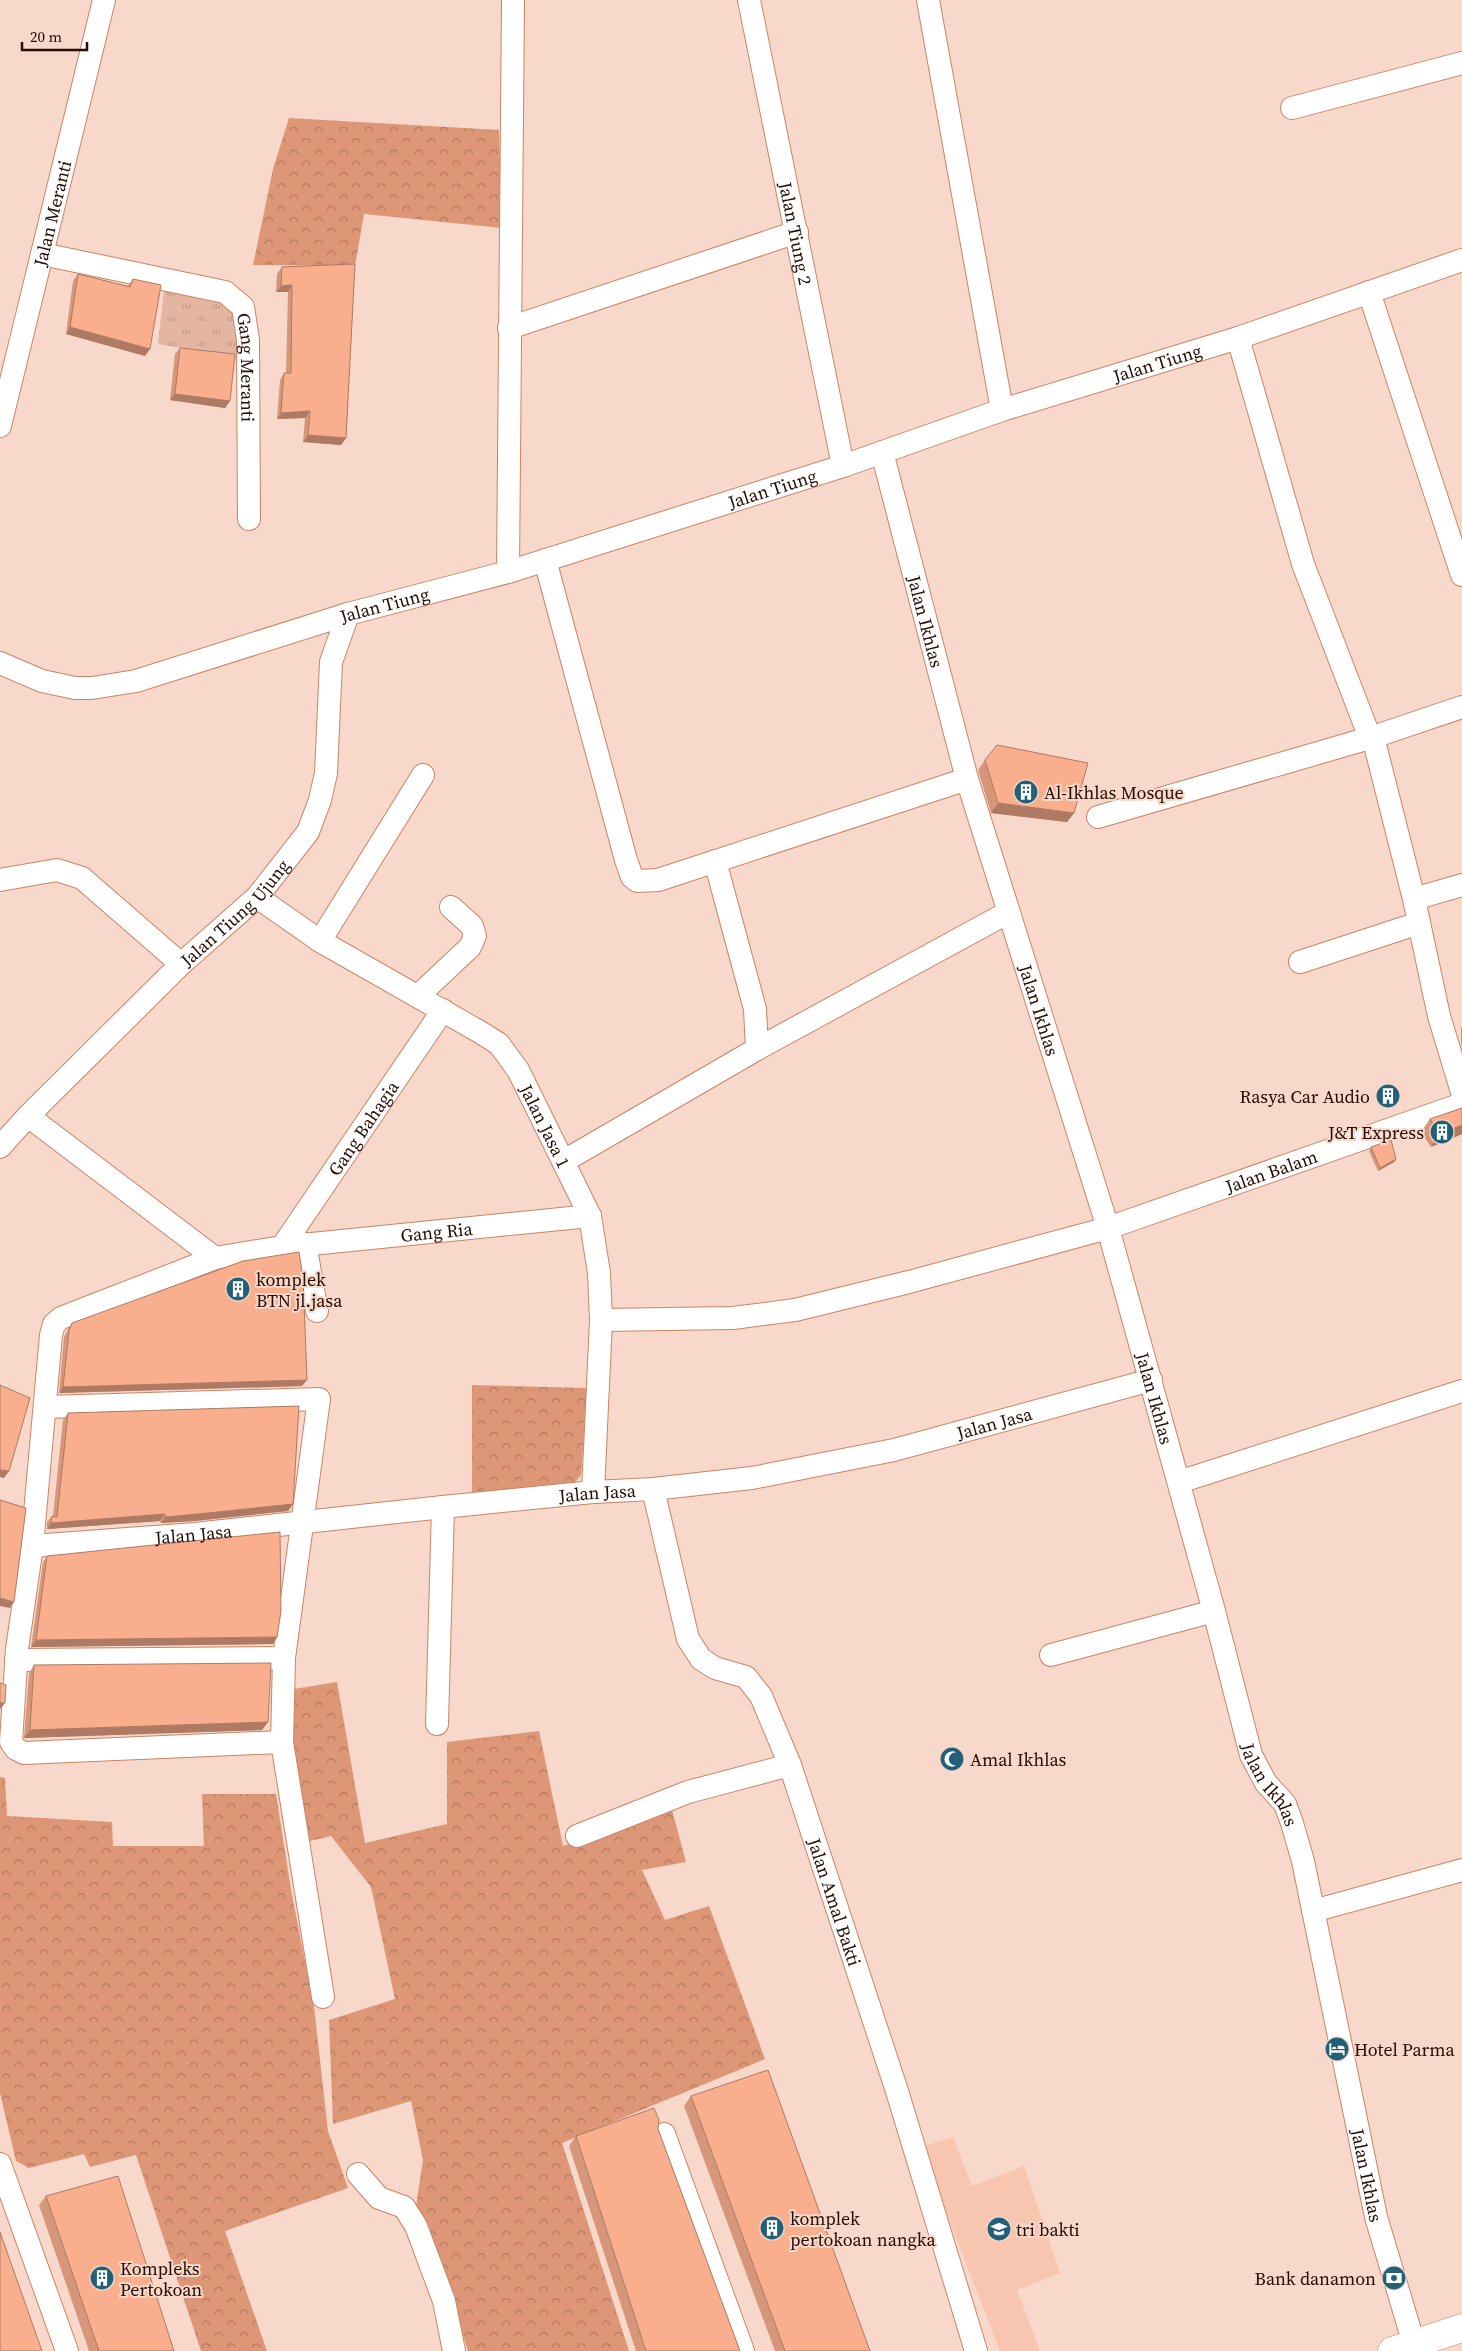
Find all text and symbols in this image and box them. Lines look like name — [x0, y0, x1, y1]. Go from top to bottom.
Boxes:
scale bar — [22, 20, 88, 52]
text: 20 m — [30, 26, 62, 47]
street label: Jalan Meranti — [27, 158, 77, 270]
street label: Jalan Tiung 2 — [773, 179, 819, 287]
street label: Gang Meranti — [232, 311, 261, 422]
street label: Jalan Tiung — [1109, 337, 1205, 388]
street label: Jalan Tiung — [724, 463, 820, 514]
street label: Jalan Ikhlas — [902, 572, 950, 670]
street label: Jalan Tiung — [336, 581, 432, 629]
building icon: Al-Ikhlas Mosque — [1013, 779, 1039, 805]
place label: Al-Ikhlas Mosque — [1044, 780, 1184, 805]
street label: Jalan Tiung Ujung — [174, 854, 295, 972]
street label: Jalan Ikhlas — [1013, 960, 1066, 1059]
street label: Gang Bahagia — [322, 1075, 405, 1180]
street label: Jalan Jasa 1 — [514, 1079, 577, 1172]
building icon: Rasya Car Audio — [1375, 1083, 1401, 1109]
place label: Rasya Car Audio — [1239, 1084, 1370, 1109]
building icon: J&T Express — [1429, 1119, 1455, 1145]
place label: J&T Express — [1327, 1120, 1424, 1145]
street label: Jalan Balam — [1221, 1143, 1321, 1199]
street label: Gang Ria — [399, 1215, 474, 1247]
place label: komplek BTN jl.jasa — [256, 1267, 343, 1313]
building icon: komplek BTN jl.jasa — [225, 1276, 251, 1302]
street label: Jalan Ikhlas — [1130, 1348, 1180, 1447]
street label: Jalan Jasa — [953, 1400, 1036, 1445]
street label: Jalan Jasa — [557, 1477, 637, 1508]
street label: Jalan Jasa — [153, 1517, 234, 1549]
street label: Jalan Ikhlas — [1236, 1740, 1305, 1830]
mosque icon: Amal Ikhlas — [939, 1746, 965, 1772]
place label: Amal Ikhlas — [970, 1747, 1067, 1772]
street label: Jalan Amal Bakti — [802, 1834, 868, 1969]
hotel icon: Hotel Parma — [1324, 2036, 1350, 2062]
place label: Hotel Parma — [1354, 2037, 1455, 2062]
street label: Jalan Ikhlas — [1345, 2125, 1389, 2225]
place label: komplek pertokoan nangka — [790, 2206, 937, 2252]
building icon: komplek pertokoan nangka — [759, 2215, 785, 2241]
school or university icon: tri bakti — [986, 2216, 1012, 2242]
place label: tri bakti — [1016, 2217, 1080, 2242]
place label: Kompleks Pertokoan — [120, 2256, 202, 2302]
building icon: Kompleks Pertokoan — [89, 2265, 115, 2291]
bank icon: Bank danamon — [1381, 2265, 1407, 2291]
place label: Bank danamon — [1255, 2266, 1376, 2291]

